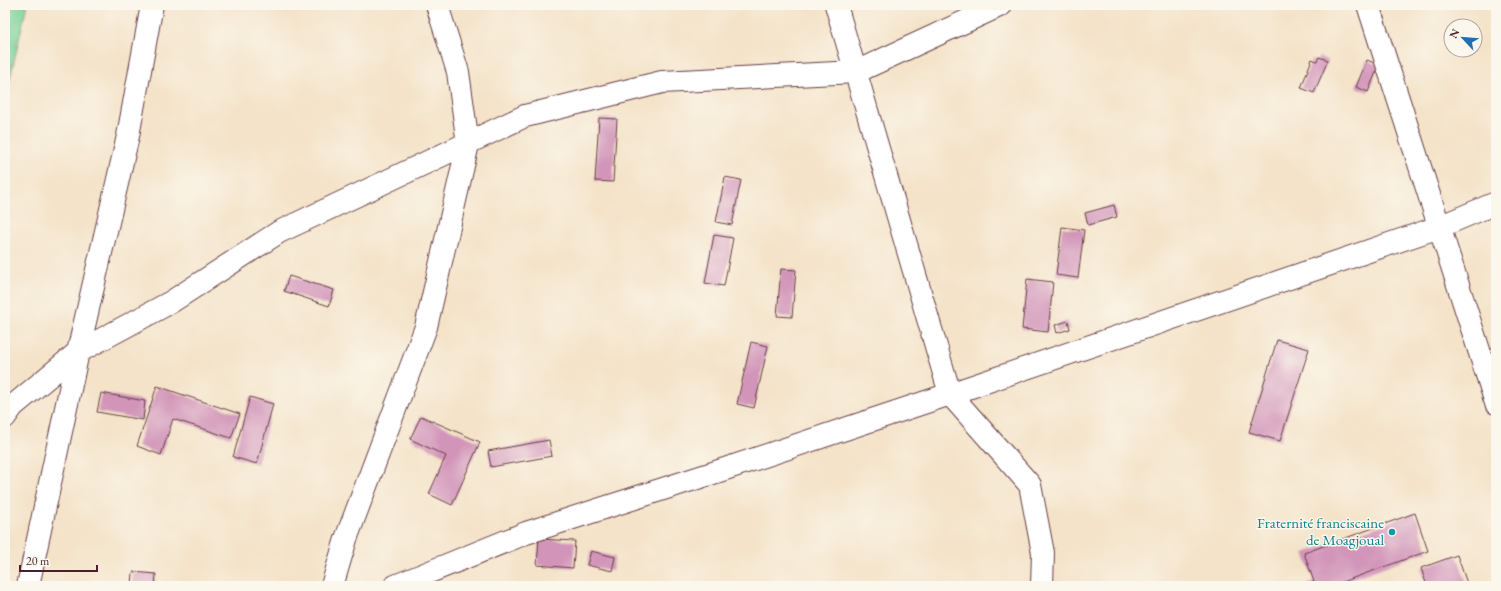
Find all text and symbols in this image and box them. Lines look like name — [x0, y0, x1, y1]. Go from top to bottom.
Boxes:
north arrow — [1443, 18, 1483, 58]
text: N — [1446, 26, 1462, 41]
place label: Fraternité franciscaine de Moagjoual — [1257, 513, 1384, 549]
marker: Fraternité franciscaine de Moagjoual — [1387, 527, 1397, 537]
scale bar — [20, 547, 97, 573]
text: 20 m — [26, 553, 50, 569]

